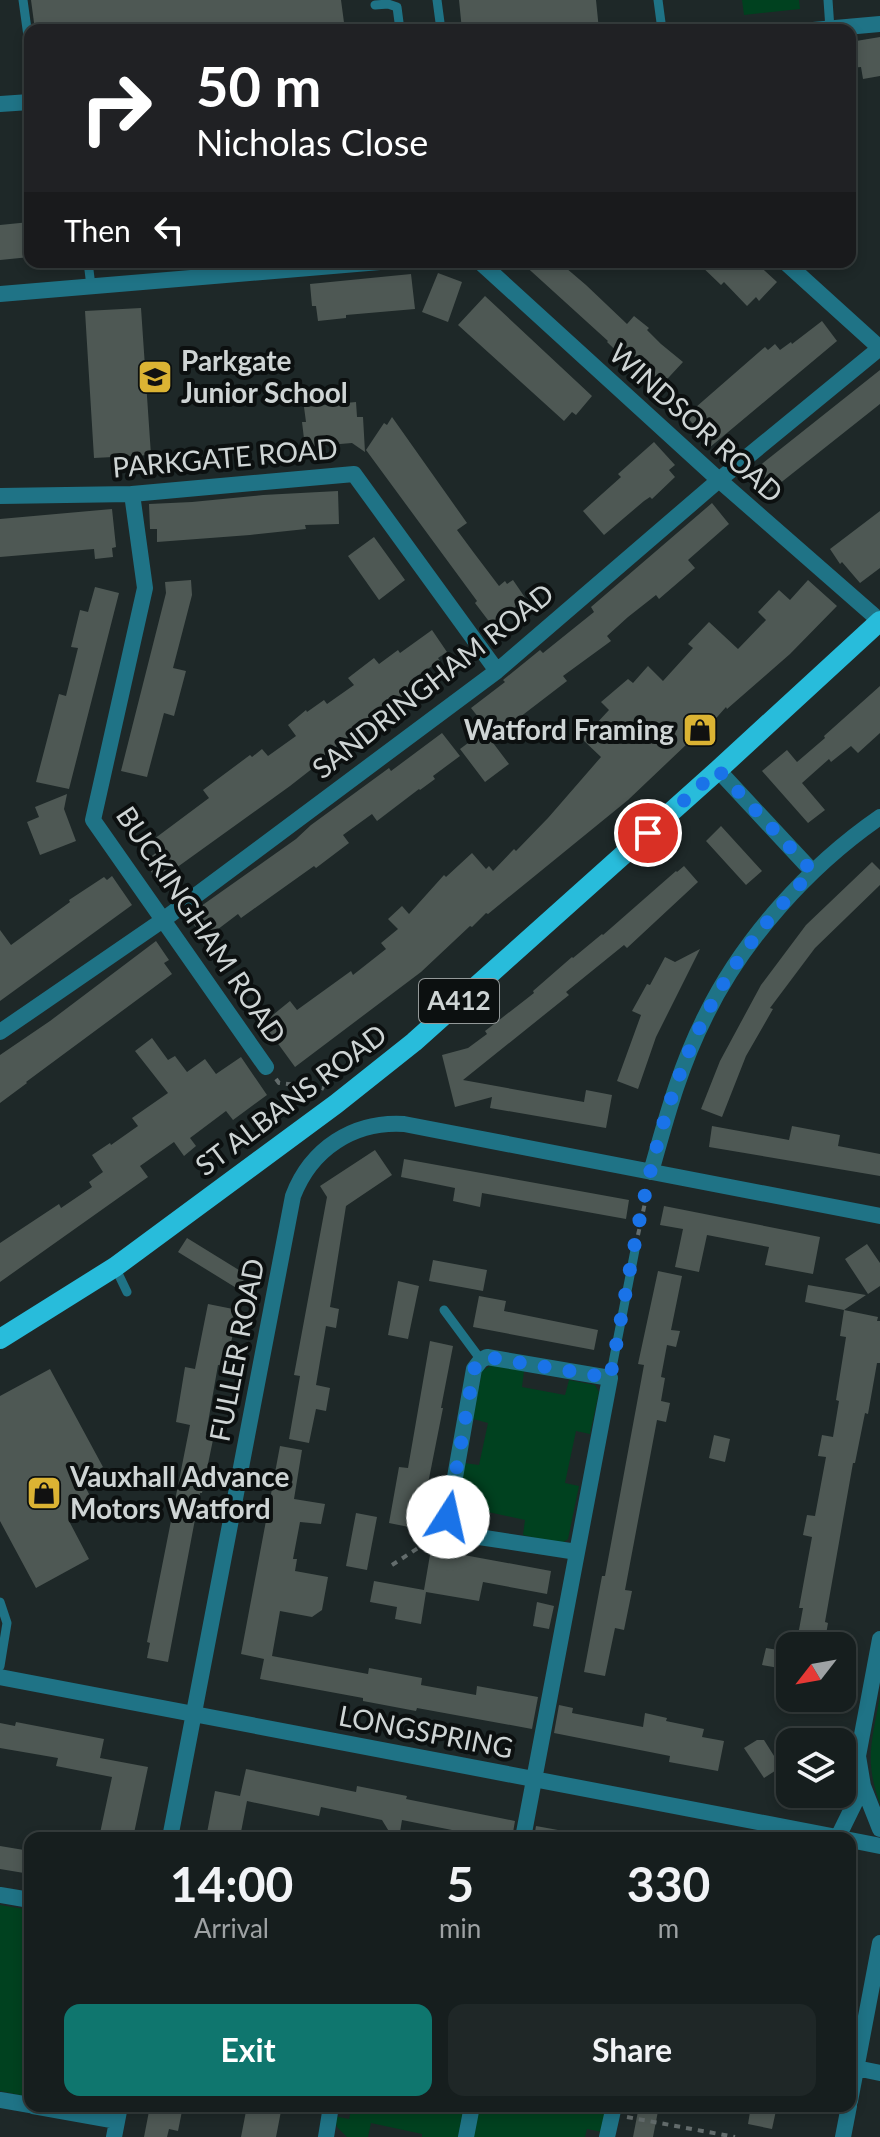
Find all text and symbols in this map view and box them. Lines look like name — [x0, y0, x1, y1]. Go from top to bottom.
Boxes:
text: 50 m — [196, 52, 321, 119]
icon: right — [64, 56, 168, 160]
text: Nicholas Close — [196, 120, 428, 164]
icon: left — [147, 208, 191, 252]
text: Then — [64, 212, 131, 248]
street label: WINDSOR ROAD — [603, 336, 790, 509]
place label: Parkgate Junior School — [181, 343, 348, 409]
school or university icon: Parkgate Junior School — [136, 358, 174, 396]
street label: PARKGATE ROAD — [111, 430, 339, 484]
street label: SANDRINGHAM ROAD — [305, 575, 560, 785]
shop icon: Watford Framing — [681, 711, 719, 749]
place label: Watford Framing — [464, 712, 674, 746]
street label: BUCKINGHAM ROAD — [110, 799, 294, 1049]
pin — [614, 799, 682, 867]
icon: arrive — [626, 811, 670, 855]
road number: A412 — [419, 979, 499, 1023]
street label: ST ALBANS ROAD — [188, 1016, 393, 1182]
street label: FULLER ROAD — [202, 1255, 270, 1444]
place label: Vauxhall Advance Motors Watford — [69, 1459, 289, 1525]
shop icon: Vauxhall Advance Motors Watford — [25, 1474, 63, 1512]
position arrow — [406, 1475, 490, 1559]
north arrow — [776, 1632, 856, 1712]
map controls — [776, 1632, 856, 1808]
street label: LONGSPRING — [336, 1697, 516, 1765]
button: layers — [776, 1728, 856, 1808]
text: 14:00 — [170, 1855, 293, 1912]
text: 5 — [446, 1855, 474, 1912]
text: 330 — [627, 1855, 710, 1912]
text: Arrival — [194, 1912, 269, 1944]
text: min — [439, 1912, 481, 1944]
text: m — [658, 1912, 679, 1944]
button: Exit — [64, 2004, 432, 2096]
button: Share — [448, 2004, 816, 2096]

